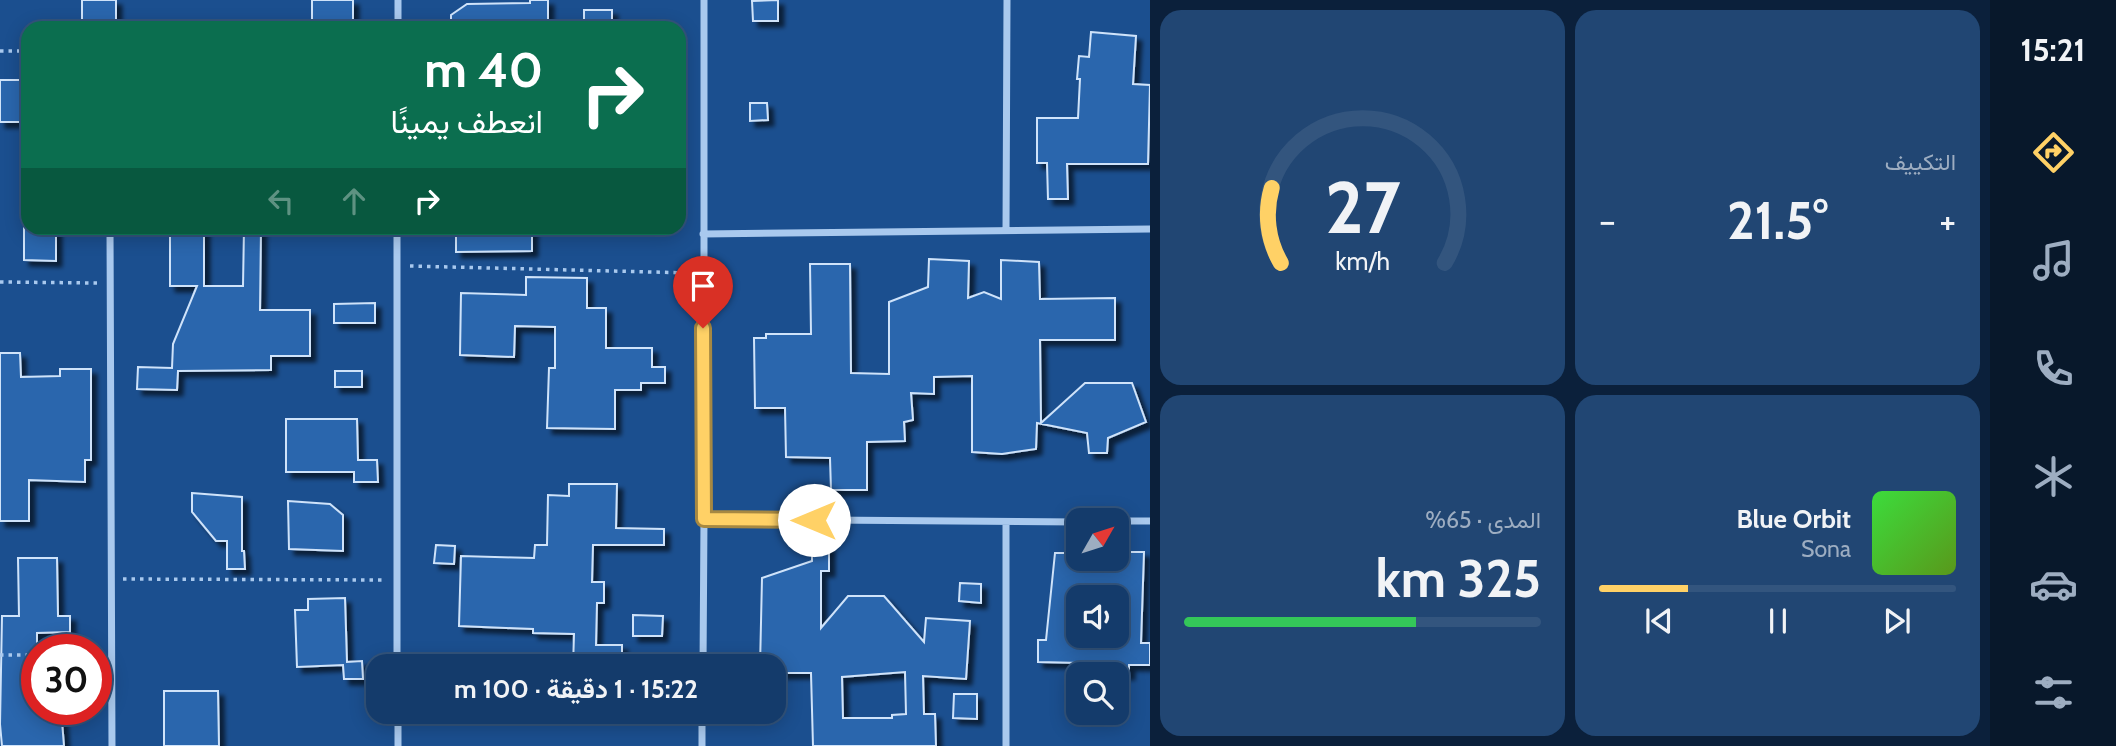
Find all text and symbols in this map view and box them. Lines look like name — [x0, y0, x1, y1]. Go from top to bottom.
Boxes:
text: 15:21 — [2021, 30, 2085, 69]
text: 40 m — [424, 40, 543, 99]
icon: right — [567, 49, 658, 140]
text: انعطف يمينًا — [391, 102, 543, 141]
icon: directions — [2029, 128, 2078, 177]
text: التكييف — [1885, 148, 1956, 176]
text: 27 — [1325, 164, 1400, 252]
icon: left — [262, 182, 300, 220]
icon: ahead — [335, 182, 373, 220]
icon: right — [408, 182, 446, 220]
text: 21.5° — [1727, 189, 1828, 252]
text: − — [1599, 197, 1616, 244]
text: + — [1939, 197, 1956, 244]
icon: music — [2029, 236, 2078, 285]
text: km/h — [1335, 246, 1390, 276]
pin — [673, 256, 733, 328]
icon: arrive — [684, 267, 722, 305]
icon: phone — [2029, 344, 2078, 393]
icon: climate — [2029, 452, 2078, 501]
position arrow — [777, 483, 851, 557]
text: Blue Orbit — [1736, 503, 1851, 535]
text: المدى · 65% — [1425, 506, 1541, 534]
north arrow — [1066, 508, 1129, 570]
map controls — [1066, 508, 1129, 725]
text: Sona — [1801, 535, 1851, 563]
text: 325 km — [1375, 547, 1541, 610]
icon: car — [2029, 560, 2078, 609]
button: sound — [1066, 585, 1129, 648]
icon: previous — [1640, 602, 1678, 640]
icon: pause — [1759, 602, 1797, 640]
icon: next — [1878, 602, 1916, 640]
speed limit sign: 30 — [21, 634, 112, 725]
button: search — [1066, 662, 1129, 725]
icon: filters — [2029, 668, 2078, 717]
text: 15:22 · 1 دقيقة · 100 m — [454, 673, 698, 705]

